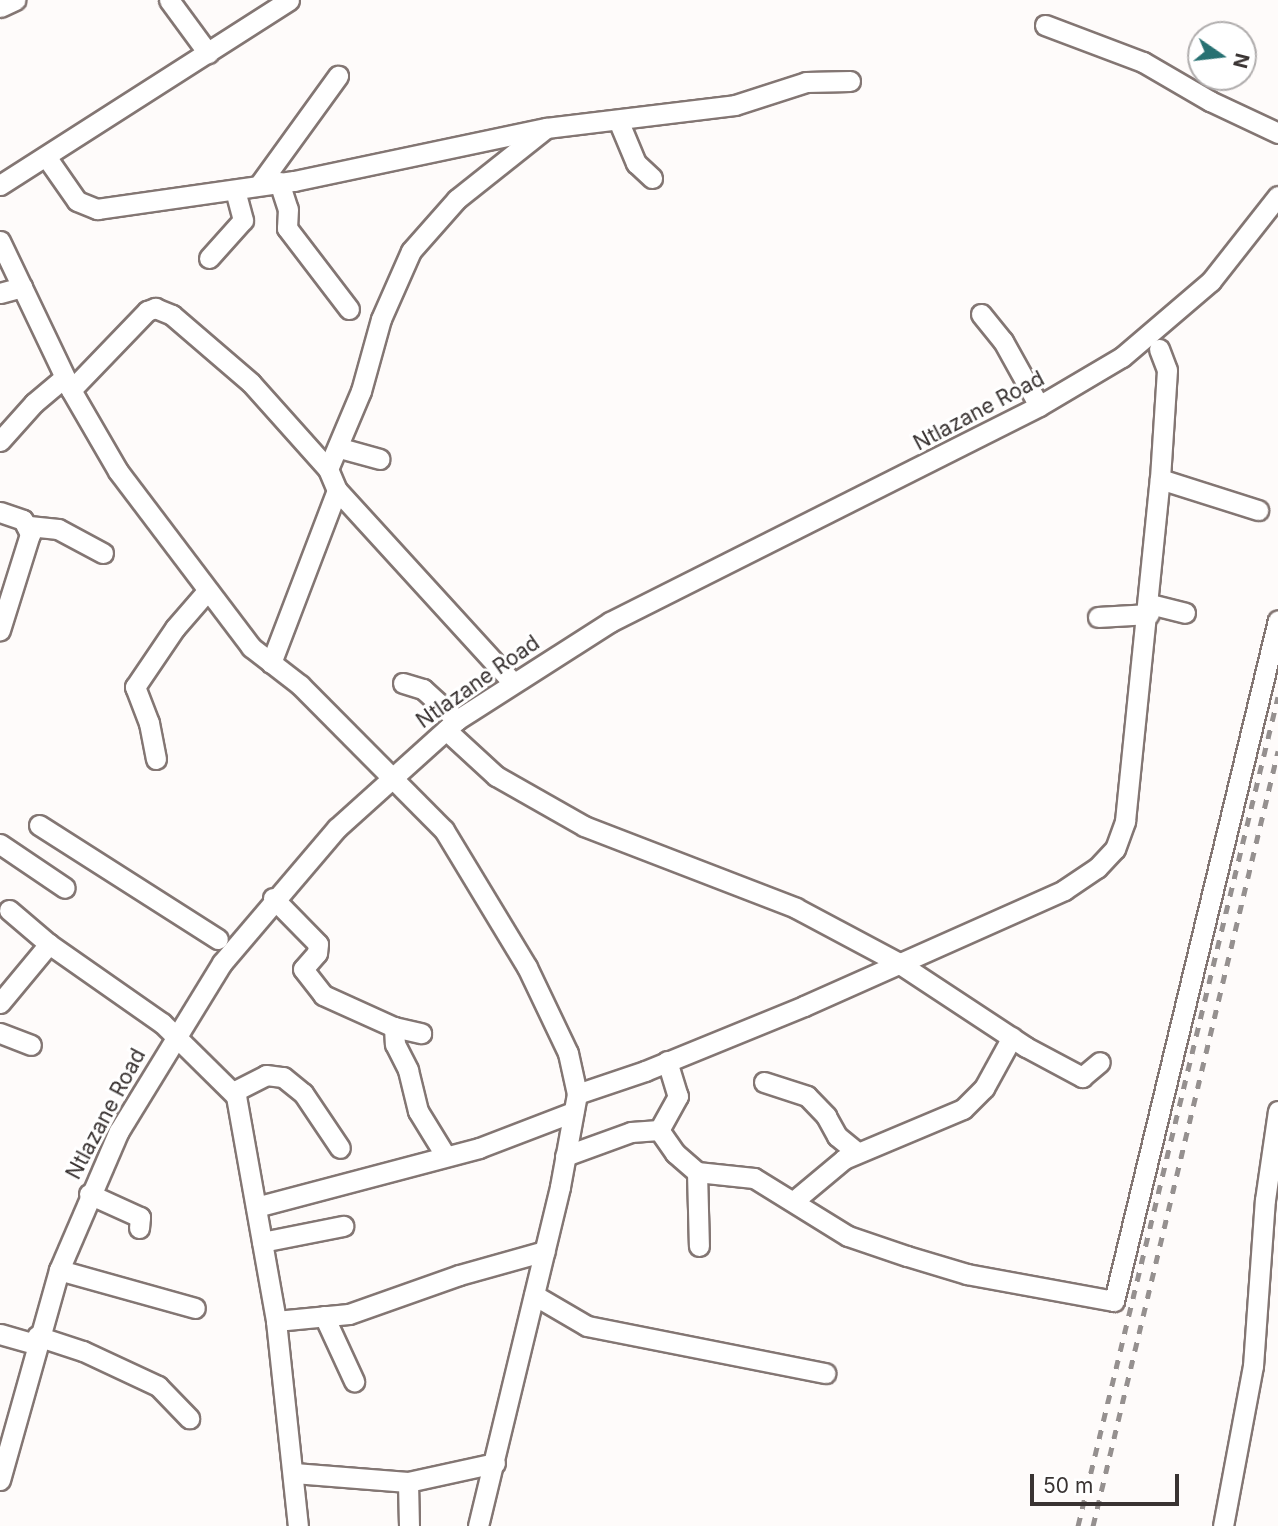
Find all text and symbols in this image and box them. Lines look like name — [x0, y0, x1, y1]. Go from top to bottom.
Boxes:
north arrow — [1187, 21, 1257, 91]
text: N — [1228, 51, 1254, 71]
street label: Ntlazane Road — [909, 366, 1049, 456]
street label: Ntlazane Road — [412, 630, 544, 734]
street label: Ntlazane Road — [61, 1044, 151, 1184]
scale bar — [1033, 1460, 1182, 1504]
text: 50 m — [1043, 1473, 1093, 1498]

